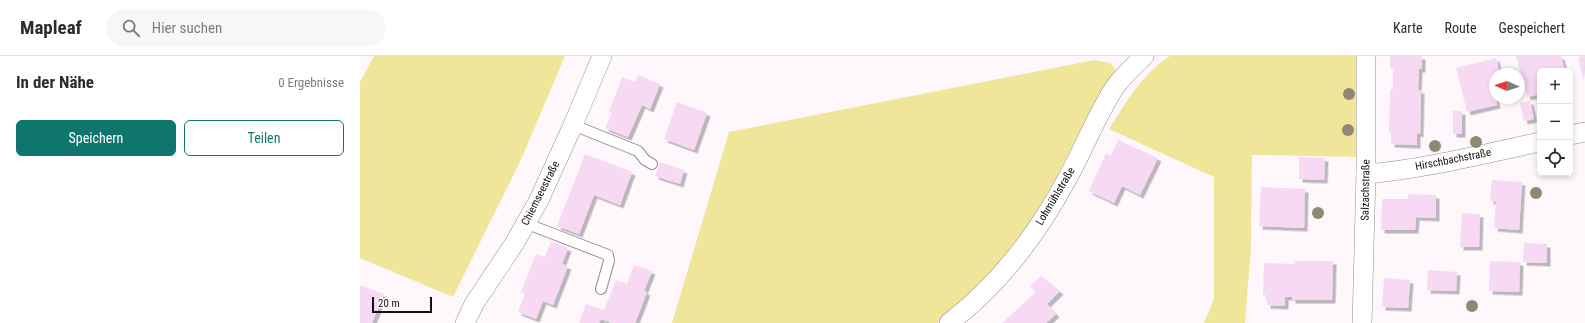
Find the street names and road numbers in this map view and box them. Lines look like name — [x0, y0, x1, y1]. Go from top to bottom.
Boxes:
street label: Hirschbachstraße — [1414, 146, 1492, 173]
street label: Chiemseestraße — [519, 159, 562, 228]
street label: Salzachstraße — [1358, 159, 1373, 221]
street label: Lohmühlstraße — [1033, 165, 1078, 227]

